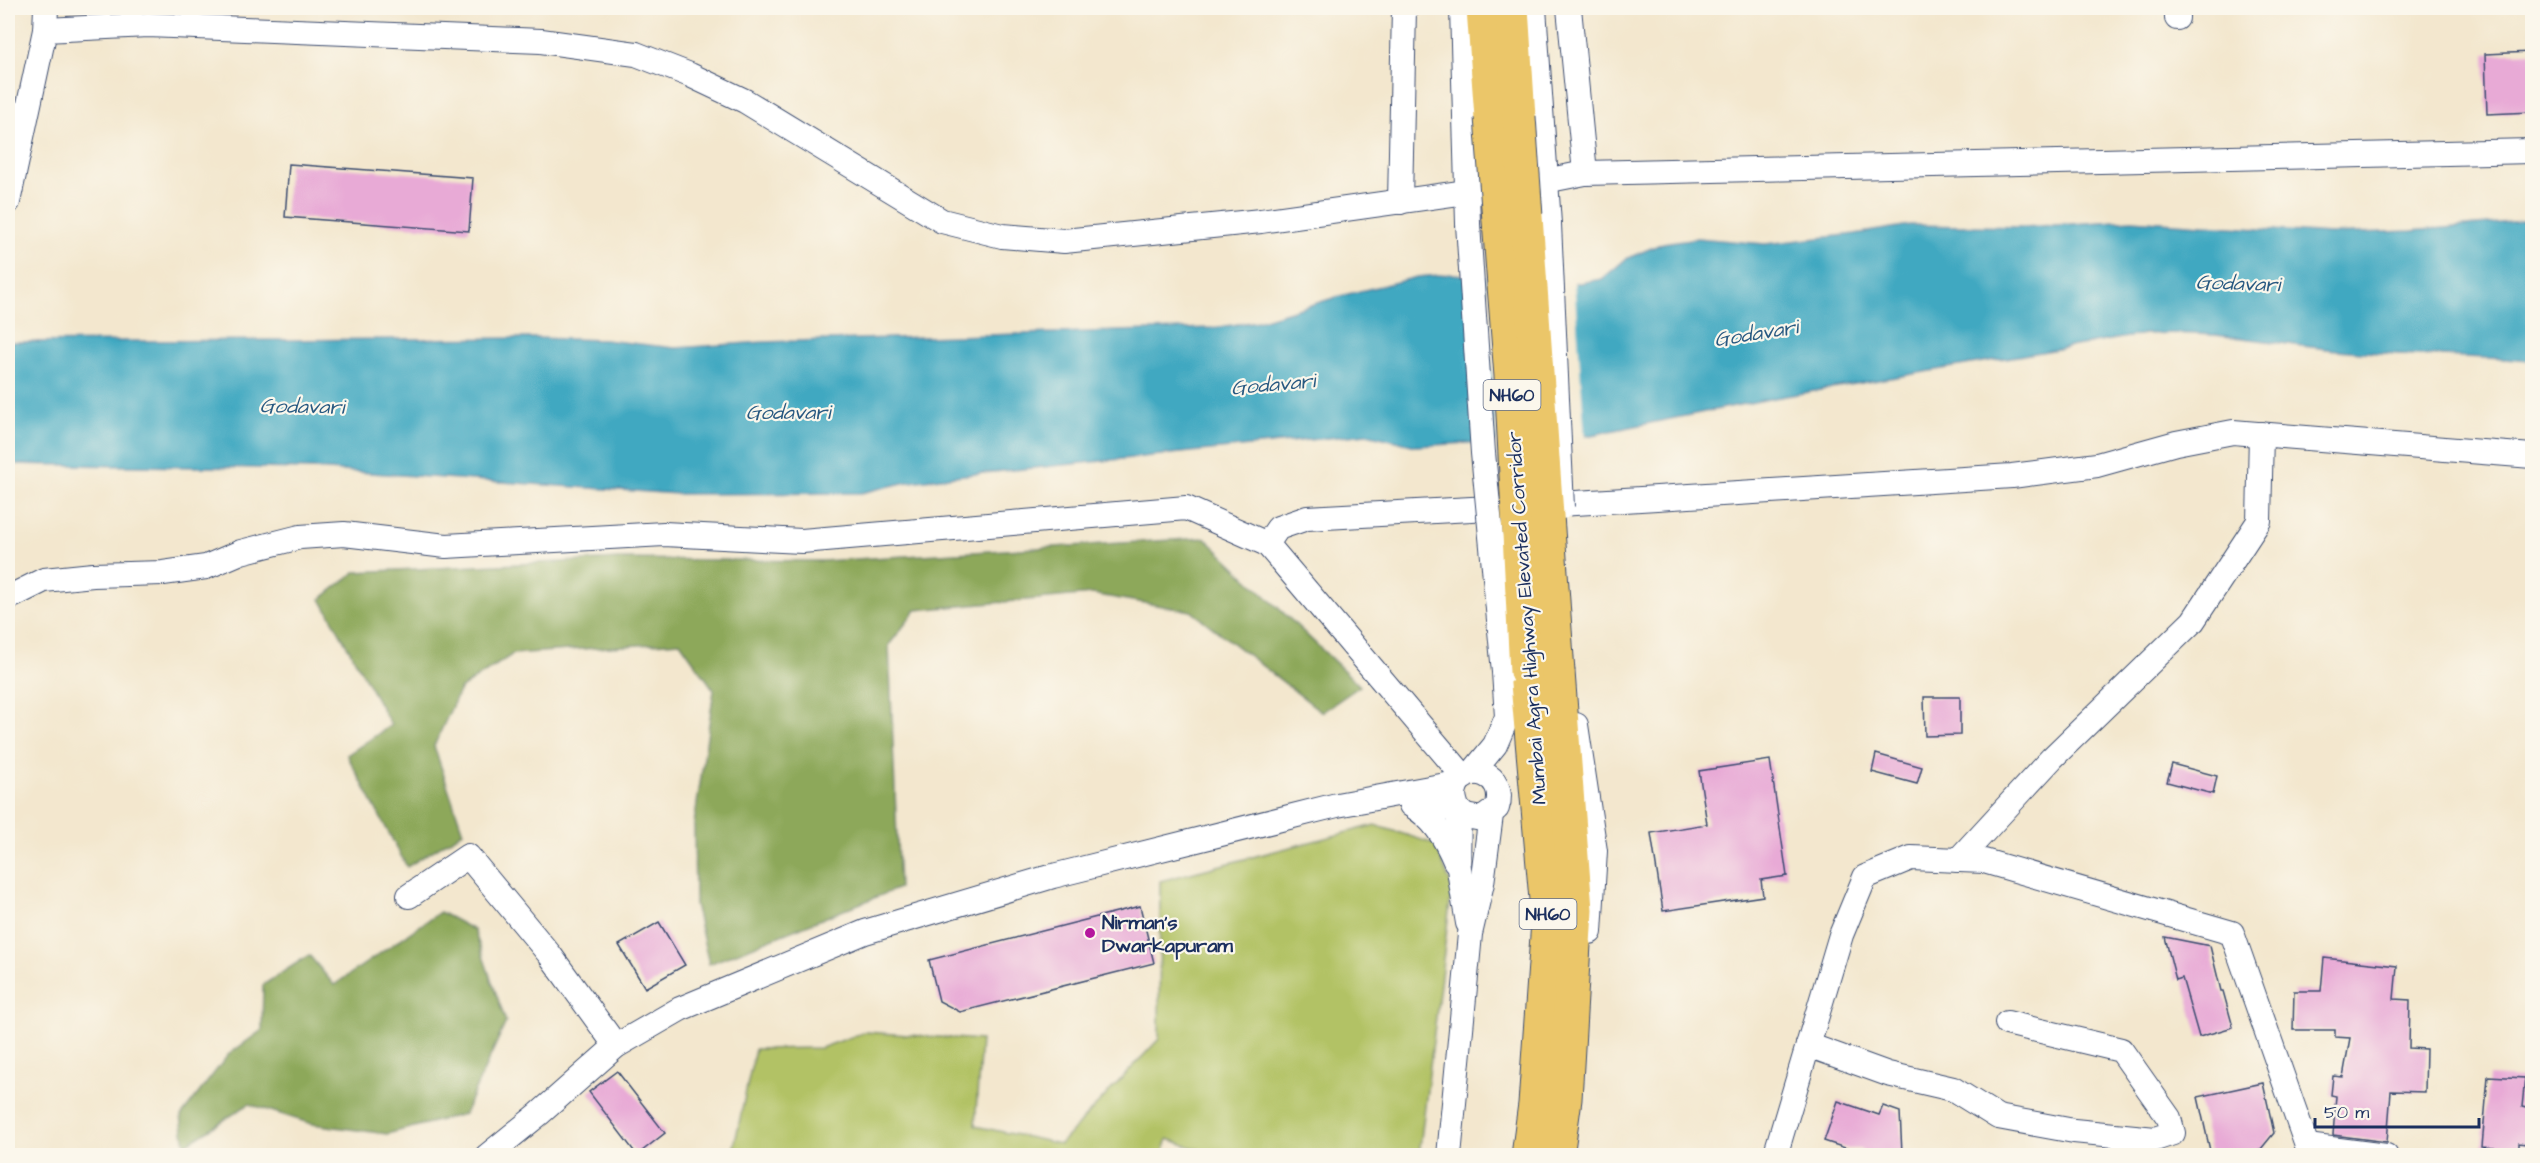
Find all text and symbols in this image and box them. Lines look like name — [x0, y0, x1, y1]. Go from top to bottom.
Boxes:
water label: Godavari — [2195, 268, 2283, 300]
water label: Godavari — [1712, 312, 1803, 354]
water label: Godavari — [1230, 366, 1319, 403]
road number: NH60 — [1484, 380, 1540, 410]
water label: Godavari — [260, 391, 347, 422]
water label: Godavari — [746, 398, 833, 427]
street label: Mumbai Agra Highway Elevated Corridor — [1500, 430, 1555, 806]
road number: NH60 — [1520, 899, 1576, 929]
place label: Nirman's Dwarkapuram — [1102, 909, 1233, 960]
marker: Nirman's Dwarkapuram — [1083, 926, 1097, 940]
scale bar — [2315, 1091, 2478, 1129]
text: 50 m — [2324, 1100, 2369, 1125]

